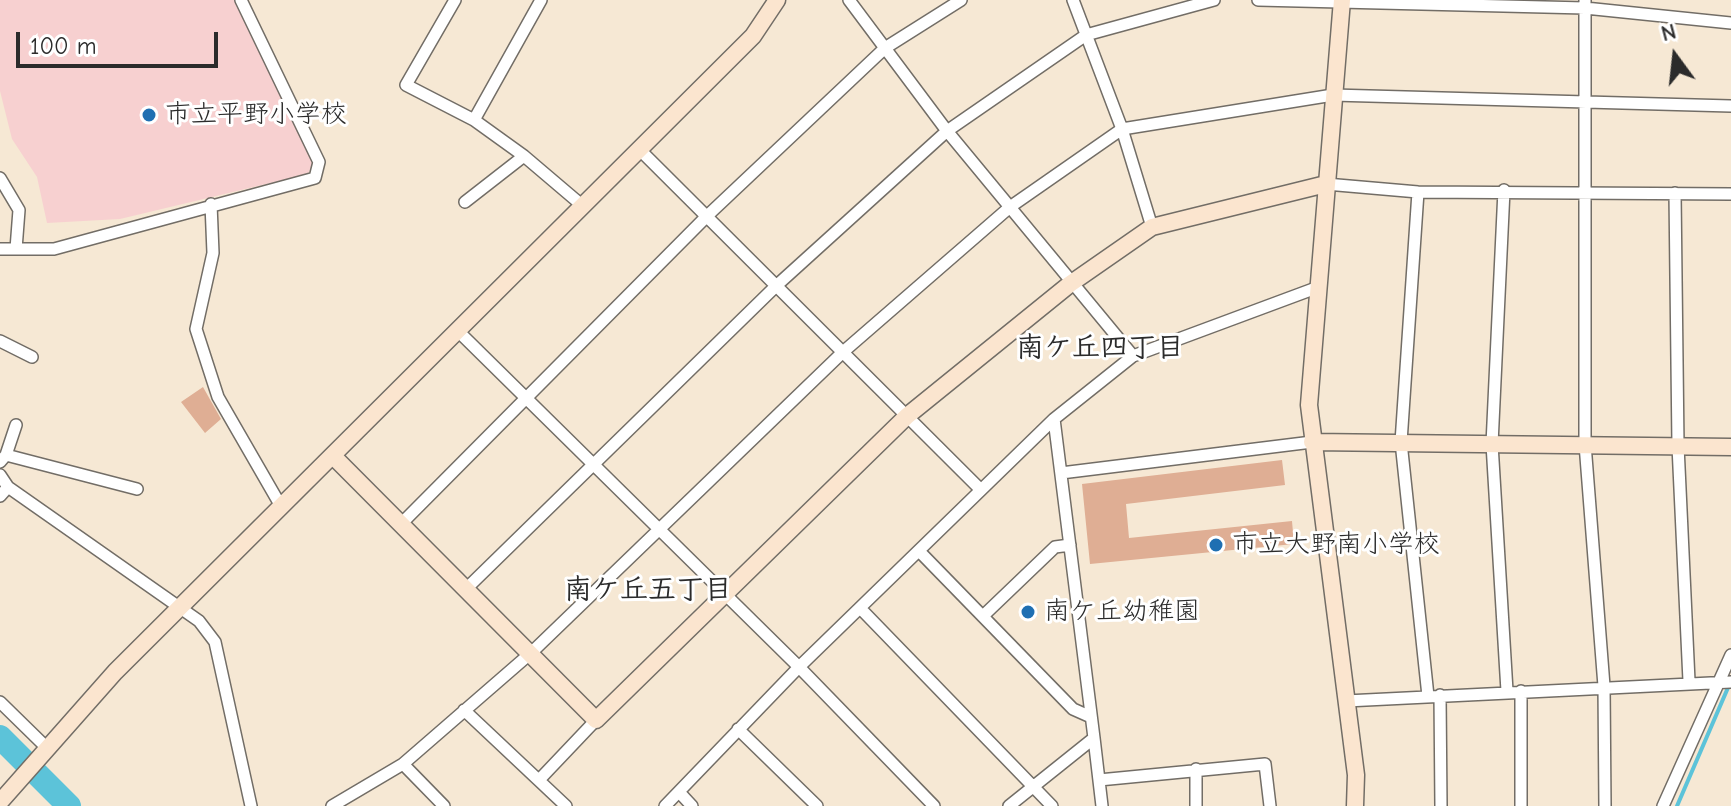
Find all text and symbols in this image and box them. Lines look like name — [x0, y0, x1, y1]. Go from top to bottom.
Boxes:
scale bar — [20, 16, 222, 66]
north arrow — [1635, 16, 1715, 96]
text: N — [1658, 18, 1679, 47]
text: 100 m — [30, 32, 97, 60]
place label: 市立平野小学校 — [165, 99, 347, 131]
marker: 市立平野小学校 — [140, 106, 158, 124]
district label: 南ケ丘四丁目 — [1016, 331, 1184, 365]
place label: 市立大野南小学校 — [1232, 529, 1440, 561]
marker: 市立大野南小学校 — [1207, 536, 1225, 554]
district label: 南ケ丘五丁目 — [564, 573, 732, 607]
place label: 南ケ丘幼稚園 — [1044, 596, 1200, 628]
marker: 南ケ丘幼稚園 — [1019, 603, 1037, 621]

